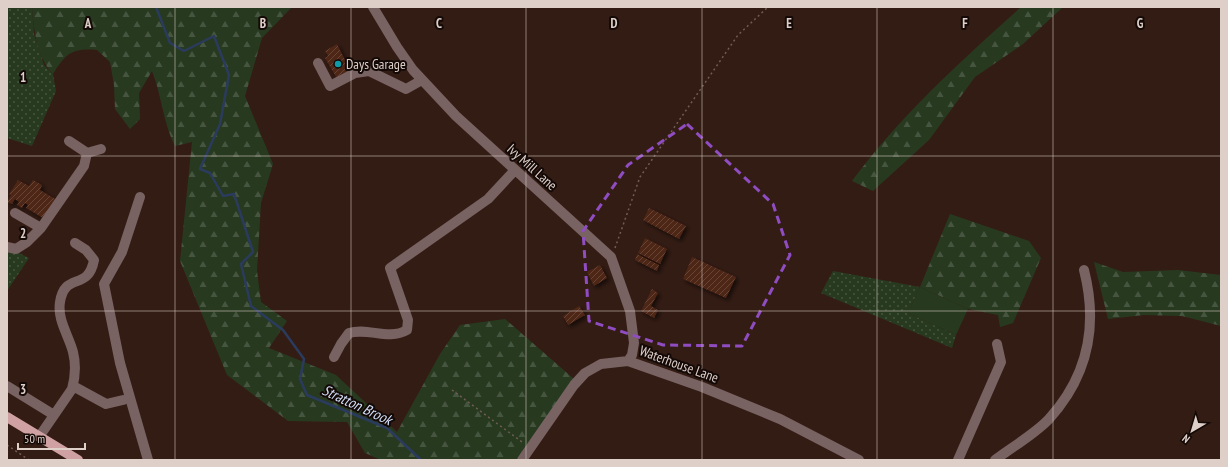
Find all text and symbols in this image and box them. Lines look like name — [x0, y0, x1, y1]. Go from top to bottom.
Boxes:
text: A — [84, 15, 92, 32]
text: B — [260, 15, 266, 32]
text: C — [436, 15, 442, 32]
text: D — [611, 15, 618, 32]
text: E — [786, 15, 792, 32]
text: F — [962, 15, 968, 32]
text: G — [1137, 15, 1144, 32]
place label: Days Garage — [346, 55, 406, 73]
marker: Days Garage — [333, 59, 343, 69]
text: 1 — [20, 69, 26, 86]
street label: Ivy Mill Lane — [503, 140, 561, 194]
text: 2 — [20, 225, 26, 242]
street label: Waterhouse Lane — [637, 341, 721, 387]
water label: Stratton Brook — [319, 380, 397, 430]
text: 3 — [20, 381, 26, 398]
north arrow — [1172, 411, 1212, 451]
scale bar — [18, 425, 85, 451]
text: 50 m — [24, 431, 45, 446]
text: N — [1179, 432, 1192, 446]

